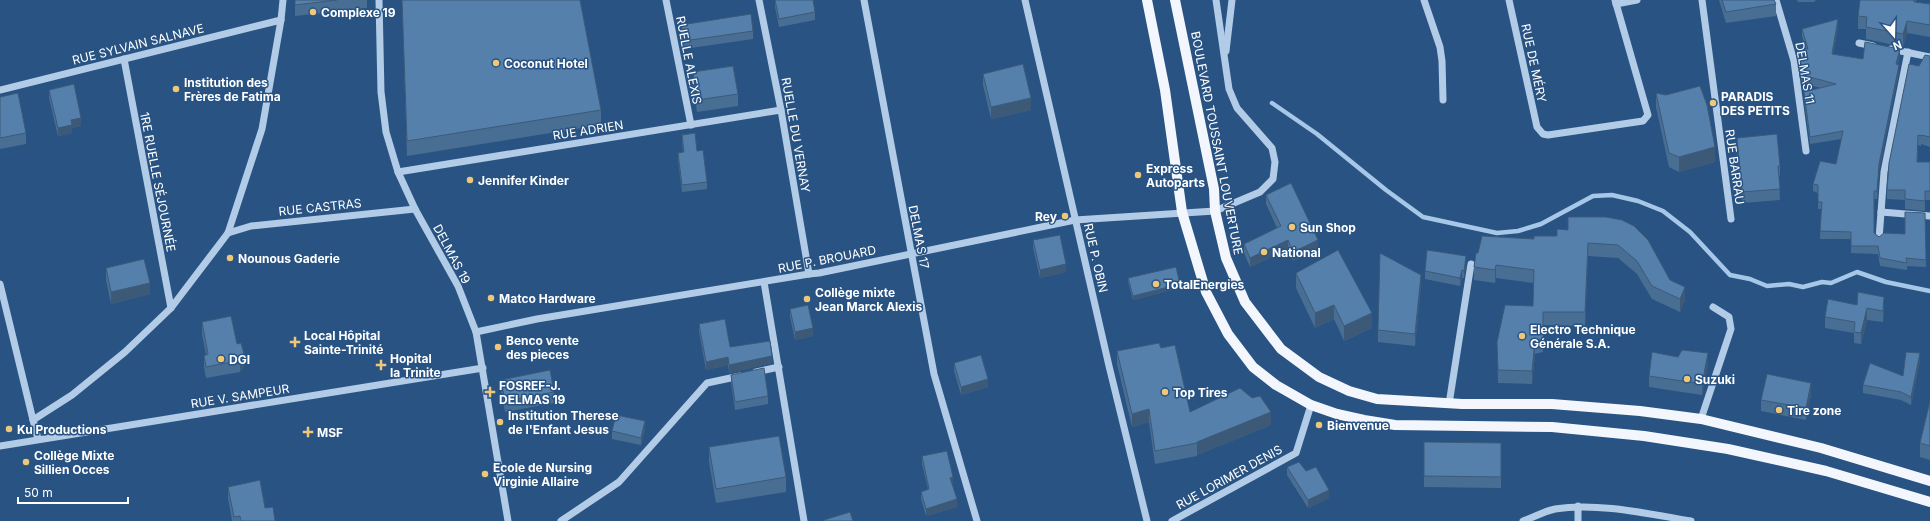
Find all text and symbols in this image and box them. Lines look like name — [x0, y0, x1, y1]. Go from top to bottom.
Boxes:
place label: Complexe 19 — [321, 5, 396, 20]
marker: Complexe 19 — [308, 7, 318, 17]
street label: RUELLE ALEXIS — [673, 15, 705, 106]
north arrow — [1874, 16, 1914, 56]
street label: RUE SYLVAIN SALNAVE — [71, 20, 205, 68]
street label: RUE DE MÉRY — [1518, 22, 1550, 104]
street label: BOULEVARD TOUSSAINT LOUVERTURE — [1188, 30, 1246, 256]
text: N — [1891, 37, 1904, 53]
street label: DELMAS 11 — [1792, 41, 1818, 105]
place label: Coconut Hotel — [504, 56, 588, 71]
marker: Coconut Hotel — [491, 58, 501, 68]
place label: Institution des Frères de Fatima — [184, 75, 281, 104]
street label: RUELLE DU VERNAY — [778, 76, 814, 194]
marker: Institution des Frères de Fatima — [171, 84, 181, 94]
place label: PARADIS DES PETITS — [1721, 89, 1790, 118]
marker: PARADIS DES PETITS — [1708, 98, 1718, 108]
street label: 1RE RUELLE SÉJOURNÉE — [137, 111, 179, 253]
street label: RUE ADRIEN — [552, 117, 624, 143]
street label: RUE BARRAU — [1722, 128, 1748, 206]
place label: Express Autoparts — [1146, 161, 1205, 190]
marker: Express Autoparts — [1133, 170, 1143, 180]
place label: Jennifer Kinder — [478, 173, 569, 188]
marker: Jennifer Kinder — [465, 175, 475, 185]
street label: RUE CASTRAS — [278, 195, 362, 219]
street label: DELMAS 17 — [905, 204, 933, 270]
place label: Rey — [1035, 209, 1058, 224]
marker: Rey — [1060, 211, 1070, 221]
place label: Sun Shop — [1300, 220, 1356, 235]
street label: DELMAS 19 — [430, 222, 474, 286]
street label: RUE P. OBIN — [1081, 222, 1111, 294]
marker: Sun Shop — [1287, 222, 1297, 232]
street label: RUE P. BROUARD — [777, 242, 877, 276]
place label: National — [1272, 245, 1321, 260]
marker: National — [1259, 247, 1269, 257]
place label: Nounous Gaderie — [238, 251, 340, 266]
marker: Nounous Gaderie — [225, 253, 235, 263]
place label: TotalEnergies — [1164, 277, 1245, 292]
marker: TotalEnergies — [1151, 279, 1161, 289]
place label: Collège mixte Jean Marck Alexis — [815, 285, 922, 314]
place label: Matco Hardware — [499, 291, 596, 306]
marker: Matco Hardware — [486, 293, 496, 303]
marker: Collège mixte Jean Marck Alexis — [802, 294, 812, 304]
place label: Electro Technique Générale S.A. — [1530, 322, 1636, 351]
place label: Local Hôpital Sainte-Trinité — [304, 328, 383, 357]
marker: Electro Technique Générale S.A. — [1517, 331, 1527, 341]
place label: Benco vente des pieces — [506, 333, 579, 362]
marker: Local Hôpital Sainte-Trinité — [289, 336, 301, 348]
marker: Benco vente des pieces — [493, 342, 503, 352]
place label: Hopital la Trinite — [390, 351, 441, 380]
place label: DGI — [229, 352, 250, 367]
marker: DGI — [216, 354, 226, 364]
marker: Hopital la Trinite — [375, 359, 387, 371]
place label: Suzuki — [1695, 372, 1735, 387]
marker: Suzuki — [1682, 374, 1692, 384]
place label: FOSREF-J. DELMAS 19 — [499, 378, 566, 407]
street label: RUE V. SAMPEUR — [190, 381, 291, 411]
place label: Top Tires — [1173, 385, 1228, 400]
marker: FOSREF-J. DELMAS 19 — [484, 386, 496, 398]
marker: Top Tires — [1160, 387, 1170, 397]
place label: Tire zone — [1787, 403, 1841, 418]
marker: Tire zone — [1774, 405, 1784, 415]
place label: Institution Therese de l'Enfant Jesus — [508, 408, 619, 437]
marker: Institution Therese de l'Enfant Jesus — [495, 417, 505, 427]
place label: Bienvenue — [1327, 418, 1389, 433]
marker: Bienvenue — [1314, 420, 1324, 430]
place label: Ku Productions — [17, 422, 107, 437]
marker: Ku Productions — [4, 424, 14, 434]
place label: MSF — [317, 425, 343, 440]
marker: MSF — [302, 426, 314, 438]
street label: RUE LORIMER DENIS — [1173, 441, 1285, 512]
place label: Collège Mixte Sillien Occes — [34, 448, 114, 477]
marker: Collège Mixte Sillien Occes — [21, 457, 31, 467]
place label: Ecole de Nursing Virginie Allaire — [493, 460, 592, 489]
marker: Ecole de Nursing Virginie Allaire — [480, 469, 490, 479]
scale bar — [18, 479, 128, 505]
text: 50 m — [24, 485, 53, 500]

